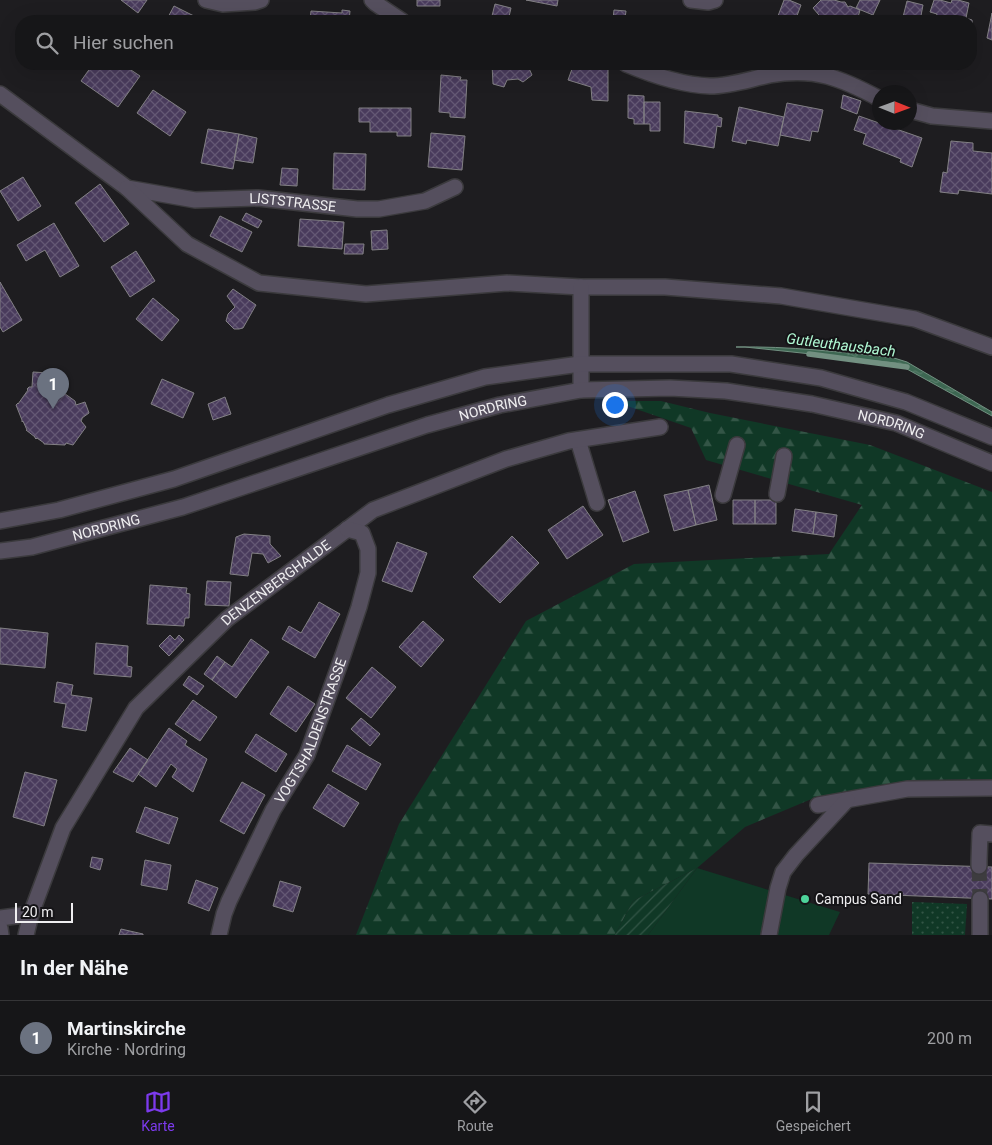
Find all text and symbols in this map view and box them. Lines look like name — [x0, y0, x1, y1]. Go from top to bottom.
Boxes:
search box — [15, 15, 977, 70]
icon: search — [33, 29, 61, 57]
text: Hier suchen — [73, 31, 174, 54]
north arrow — [872, 85, 917, 130]
street label: LISTSTRASSE — [249, 190, 337, 215]
water label: Gutleuthausbach — [785, 329, 897, 361]
pin: 1 — [37, 368, 69, 409]
street label: NORDRING — [457, 392, 528, 424]
your location — [602, 392, 628, 418]
street label: NORDRING — [856, 407, 927, 442]
street label: NORDRING — [71, 511, 142, 544]
street label: DENZENBERGHALDE — [218, 537, 334, 628]
street label: VOGTSHALDENSTRASSE — [271, 656, 349, 806]
place label: Campus Sand — [815, 891, 902, 907]
marker: Campus Sand — [799, 893, 811, 905]
scale bar — [15, 900, 72, 923]
text: 20 m — [22, 904, 54, 920]
text: In der Nähe — [20, 956, 128, 980]
text: Martinskirche — [67, 1017, 186, 1040]
text: 1 — [31, 1029, 41, 1048]
text: 200 m — [927, 1029, 972, 1048]
text: Kirche · Nordring — [67, 1040, 186, 1059]
tab: Karte — [141, 1088, 175, 1134]
tab: Route — [457, 1088, 493, 1134]
tab: Gespeichert — [776, 1088, 851, 1134]

